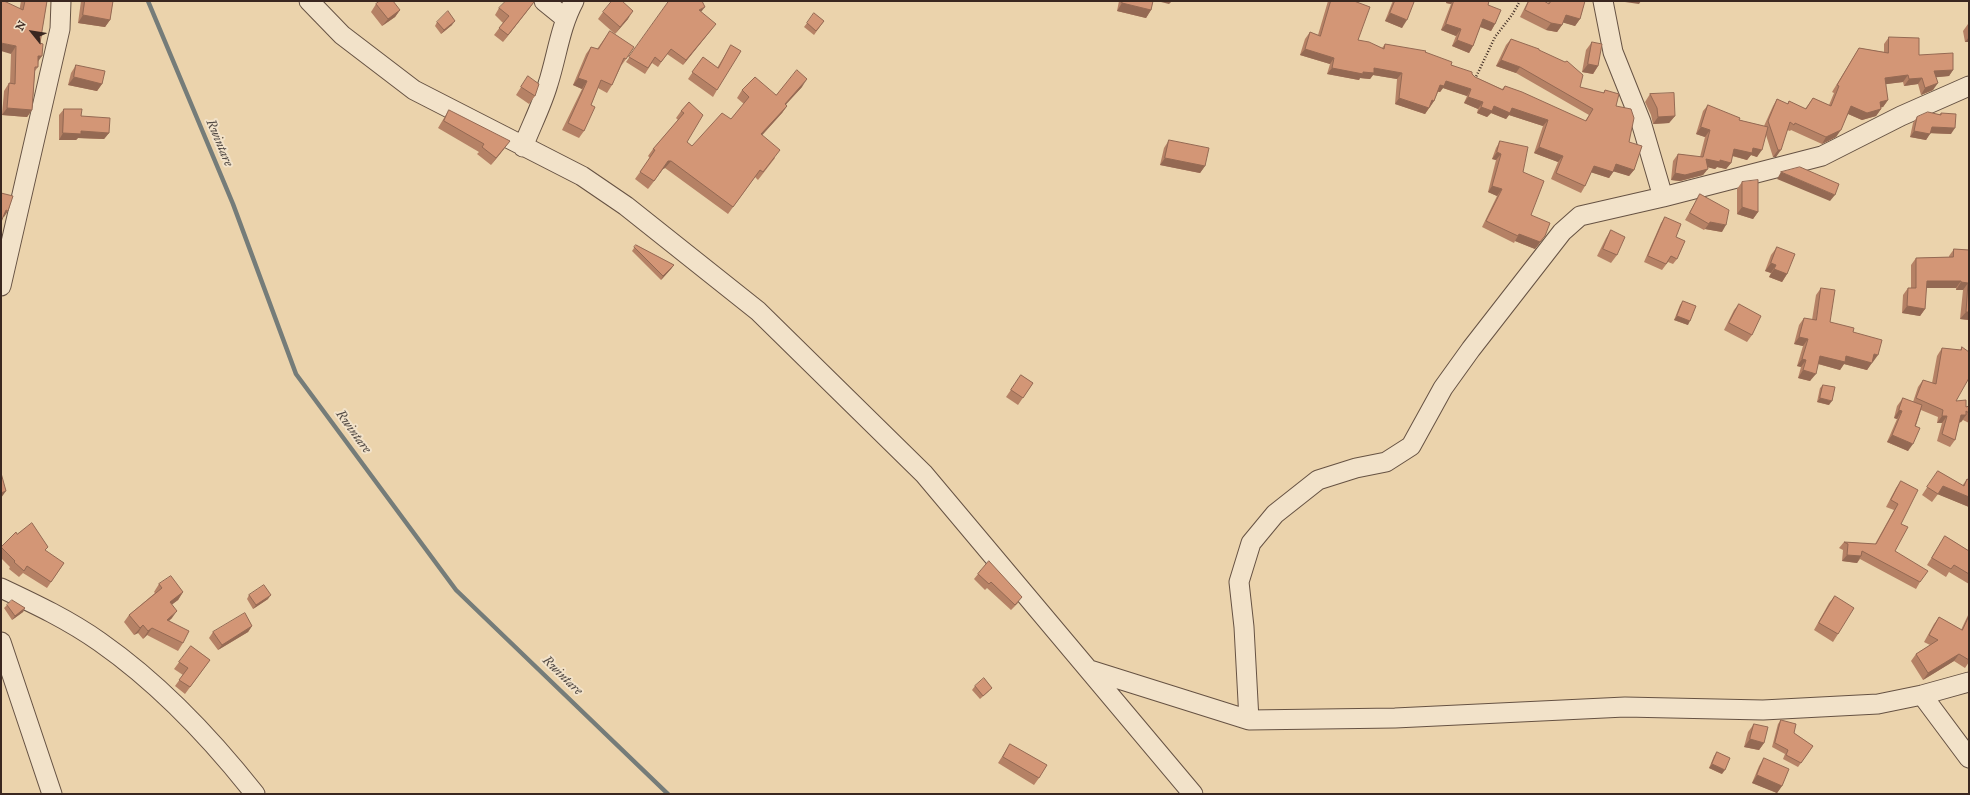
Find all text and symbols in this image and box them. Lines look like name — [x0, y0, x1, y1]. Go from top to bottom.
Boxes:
north arrow — [12, 12, 52, 52]
text: N — [13, 18, 29, 33]
water label: Rwintare — [202, 117, 236, 169]
water label: Rwintare — [332, 407, 374, 457]
water label: Rwintare — [539, 653, 585, 699]

